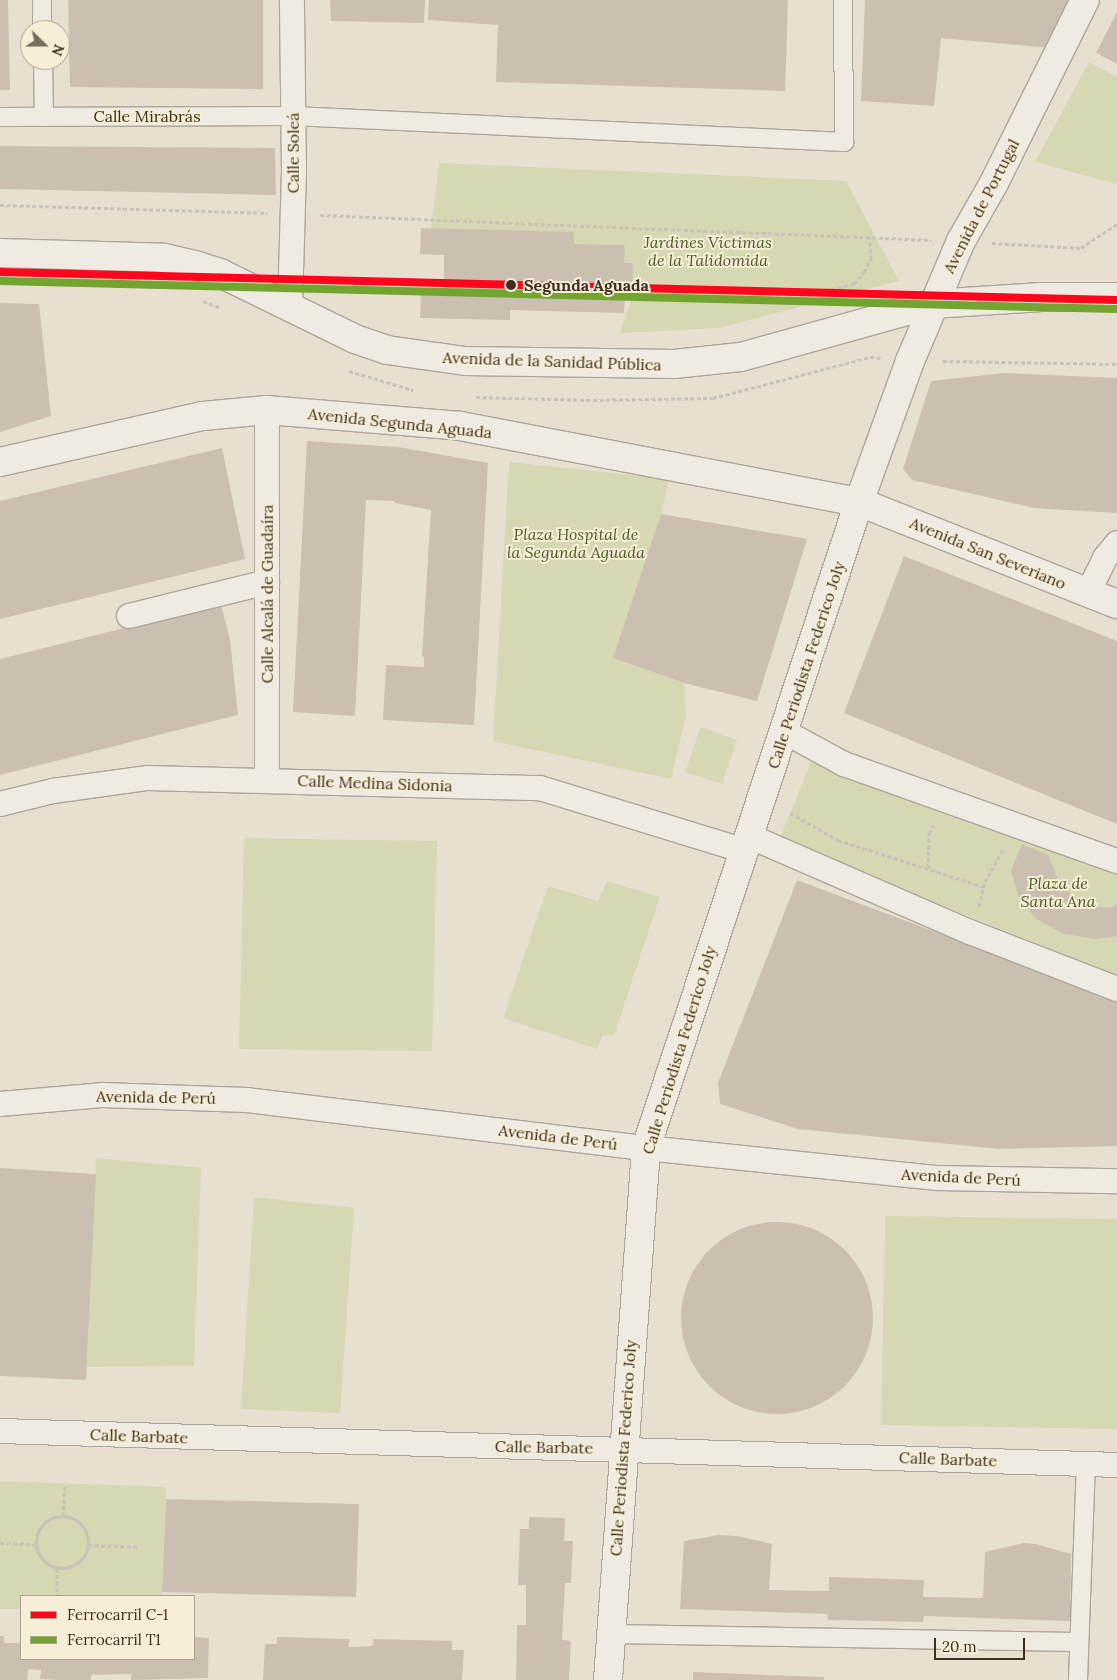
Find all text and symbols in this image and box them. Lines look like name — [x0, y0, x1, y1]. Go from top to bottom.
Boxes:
north arrow — [20, 20, 70, 70]
text: N — [48, 42, 68, 59]
street label: Calle Mirabrás — [93, 106, 201, 126]
street label: Calle Soleá — [283, 113, 303, 193]
street label: Avenida de Portugal — [939, 136, 1023, 276]
park label: Jardines Víctimas de la Talidomida — [644, 232, 772, 270]
place label: Segunda Aguada — [524, 275, 649, 295]
marker: Segunda Aguada — [502, 276, 520, 294]
street label: Avenida de la Sanidad Pública — [442, 348, 662, 374]
street label: Avenida Segunda Aguada — [307, 404, 493, 442]
street label: Calle Alcalá de Guadaíra — [257, 505, 277, 683]
street label: Avenida San Severiano — [907, 513, 1069, 593]
park label: Plaza Hospital de la Segunda Aguada — [507, 524, 645, 562]
street label: Calle Periodista Federico Joly — [763, 559, 849, 771]
street label: Calle Medina Sidonia — [297, 771, 453, 795]
park label: Plaza de Santa Ana — [1020, 873, 1096, 911]
street label: Calle Periodista Federico Joly — [638, 943, 720, 1157]
street label: Avenida de Perú — [96, 1086, 216, 1108]
street label: Avenida de Perú — [497, 1120, 619, 1154]
street label: Avenida de Perú — [901, 1164, 1021, 1190]
street label: Calle Periodista Federico Joly — [606, 1339, 640, 1557]
street label: Calle Barbate — [89, 1425, 189, 1447]
street label: Calle Barbate — [495, 1437, 593, 1457]
street label: Calle Barbate — [898, 1448, 998, 1470]
legend — [20, 1595, 195, 1660]
text: Ferrocarril C-1 — [67, 1605, 168, 1624]
scale bar — [937, 1628, 1028, 1660]
text: Ferrocarril T1 — [67, 1630, 161, 1649]
text: 20 m — [942, 1637, 977, 1656]

